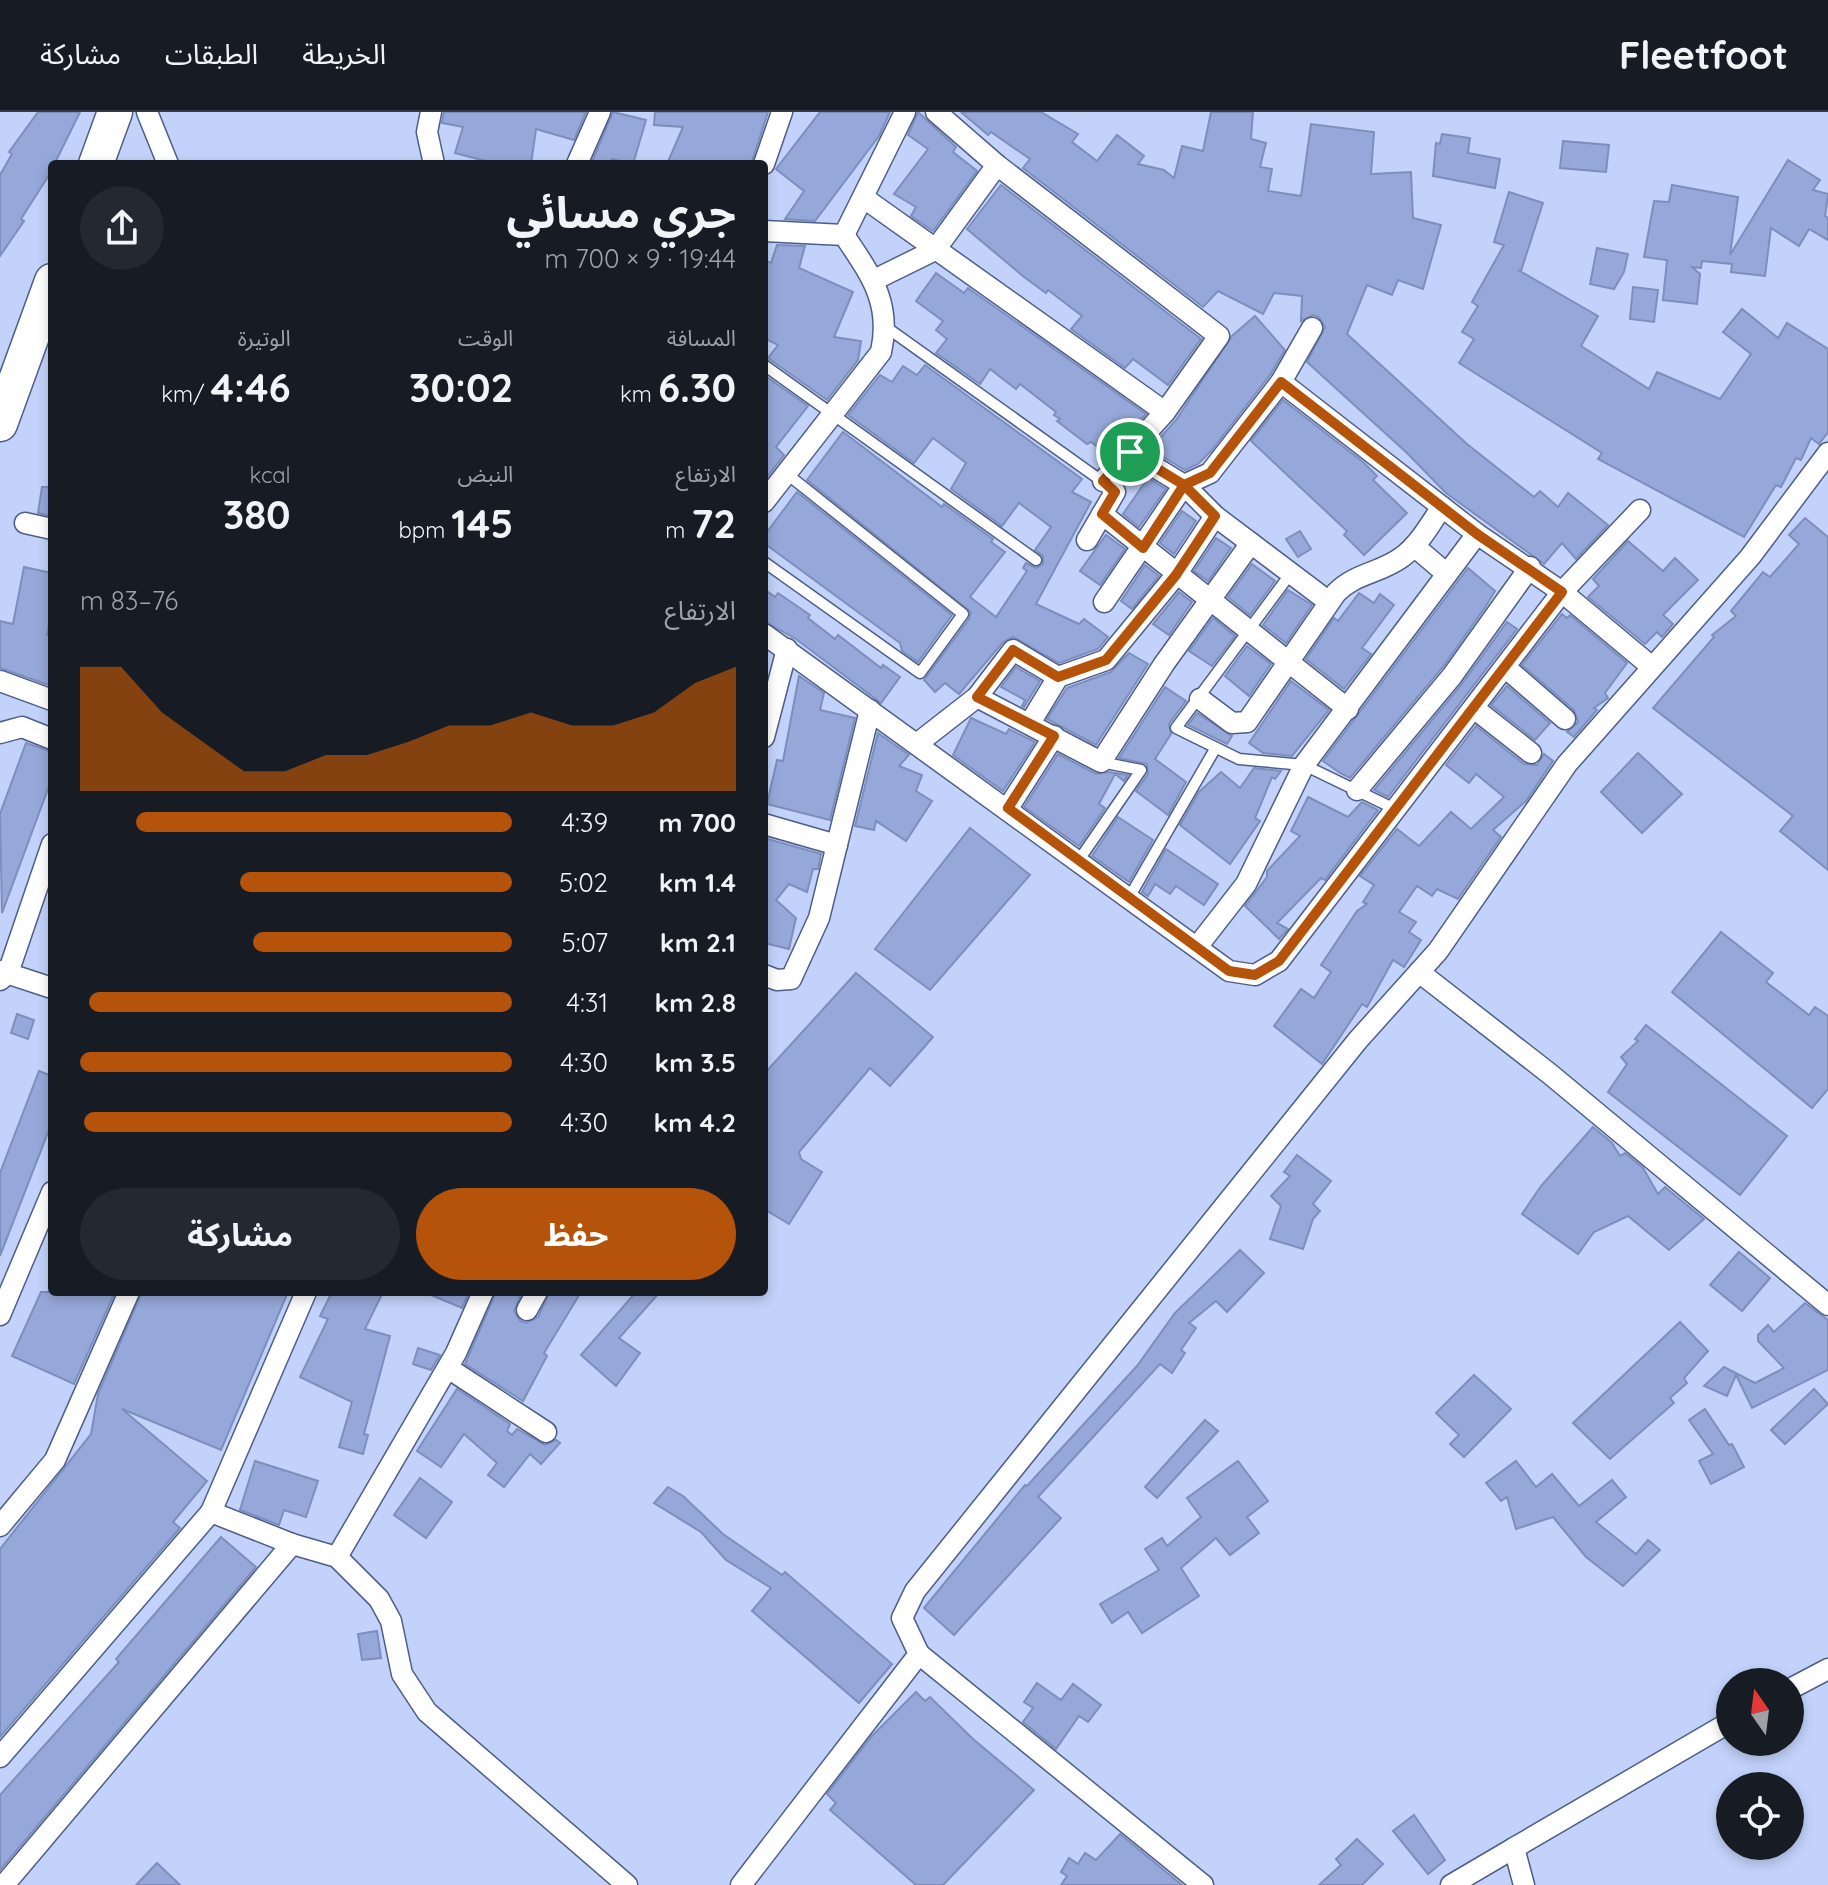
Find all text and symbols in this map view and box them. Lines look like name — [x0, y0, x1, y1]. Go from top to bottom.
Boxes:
text: Fleetfoot — [1619, 31, 1788, 79]
text: مشاركة — [40, 36, 121, 71]
text: الطبقات — [165, 36, 258, 71]
text: الخريطة — [302, 36, 386, 71]
text: جري مسائي — [506, 184, 736, 239]
button: share — [80, 186, 164, 270]
text: 19:44 · 9 × 700 m — [544, 242, 736, 275]
text: الوتيرة — [238, 324, 291, 352]
text: الوقت — [458, 324, 513, 352]
text: المسافة — [667, 324, 736, 352]
text: 4:46 — [211, 362, 291, 412]
text: 30:02 — [409, 362, 513, 412]
text: 6.30 — [658, 362, 736, 412]
text: /km — [161, 380, 211, 408]
text: km — [620, 380, 658, 408]
pin — [1096, 418, 1164, 486]
icon: arrive — [1108, 430, 1152, 474]
text: النبض — [458, 460, 513, 488]
text: الارتفاع — [676, 460, 736, 488]
text: kcal — [250, 461, 291, 489]
text: 380 — [223, 489, 291, 539]
text: 145 — [451, 498, 513, 548]
text: 72 — [691, 498, 736, 548]
text: bpm — [398, 516, 451, 544]
text: m — [665, 516, 691, 544]
text: 76–83 m — [80, 584, 178, 617]
text: الارتفاع — [665, 594, 736, 627]
text: 4:39 — [561, 806, 608, 839]
text: 700 m — [659, 806, 736, 839]
text: 5:02 — [559, 866, 608, 899]
text: 1.4 km — [659, 866, 736, 899]
text: 5:07 — [562, 926, 608, 959]
text: 2.1 km — [660, 926, 736, 959]
text: 4:31 — [566, 986, 608, 1019]
text: 2.8 km — [654, 986, 736, 1019]
text: 4:30 — [560, 1046, 608, 1079]
text: 3.5 km — [655, 1046, 736, 1079]
text: 4:30 — [560, 1106, 608, 1139]
text: 4.2 km — [653, 1106, 736, 1139]
button: مشاركة — [80, 1188, 400, 1280]
button: حفظ — [416, 1188, 736, 1280]
north arrow — [1716, 1668, 1804, 1756]
map controls — [1716, 1668, 1804, 1860]
button: locate — [1716, 1772, 1804, 1860]

